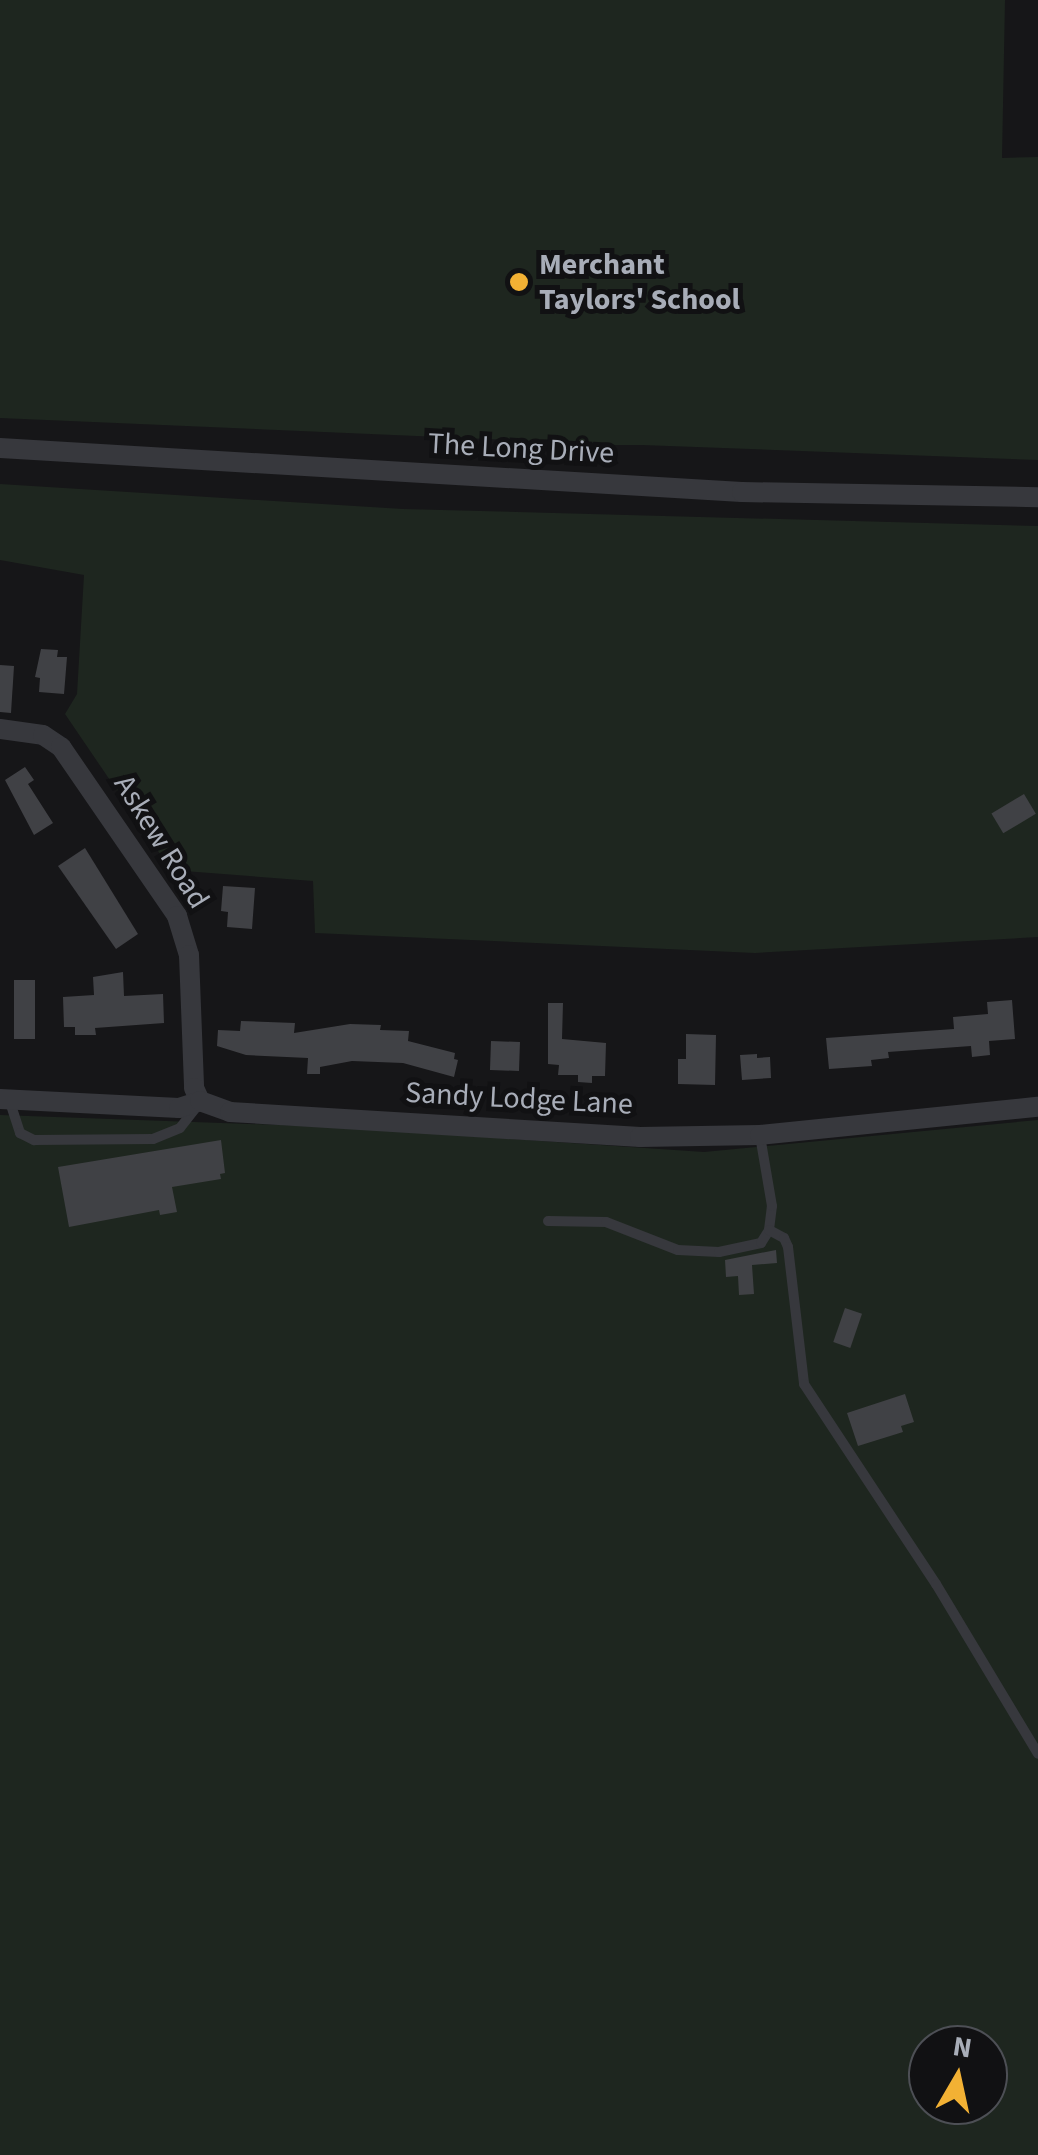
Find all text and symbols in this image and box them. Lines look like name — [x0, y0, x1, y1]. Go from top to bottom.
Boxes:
place label: Merchant Taylors' School — [539, 247, 740, 318]
marker: Merchant Taylors' School — [508, 271, 530, 293]
street label: The Long Drive — [427, 426, 615, 472]
street label: Askew Road — [106, 769, 216, 915]
street label: Sandy Lodge Lane — [404, 1075, 634, 1123]
north arrow — [908, 2025, 1008, 2125]
text: N — [950, 2026, 975, 2069]

